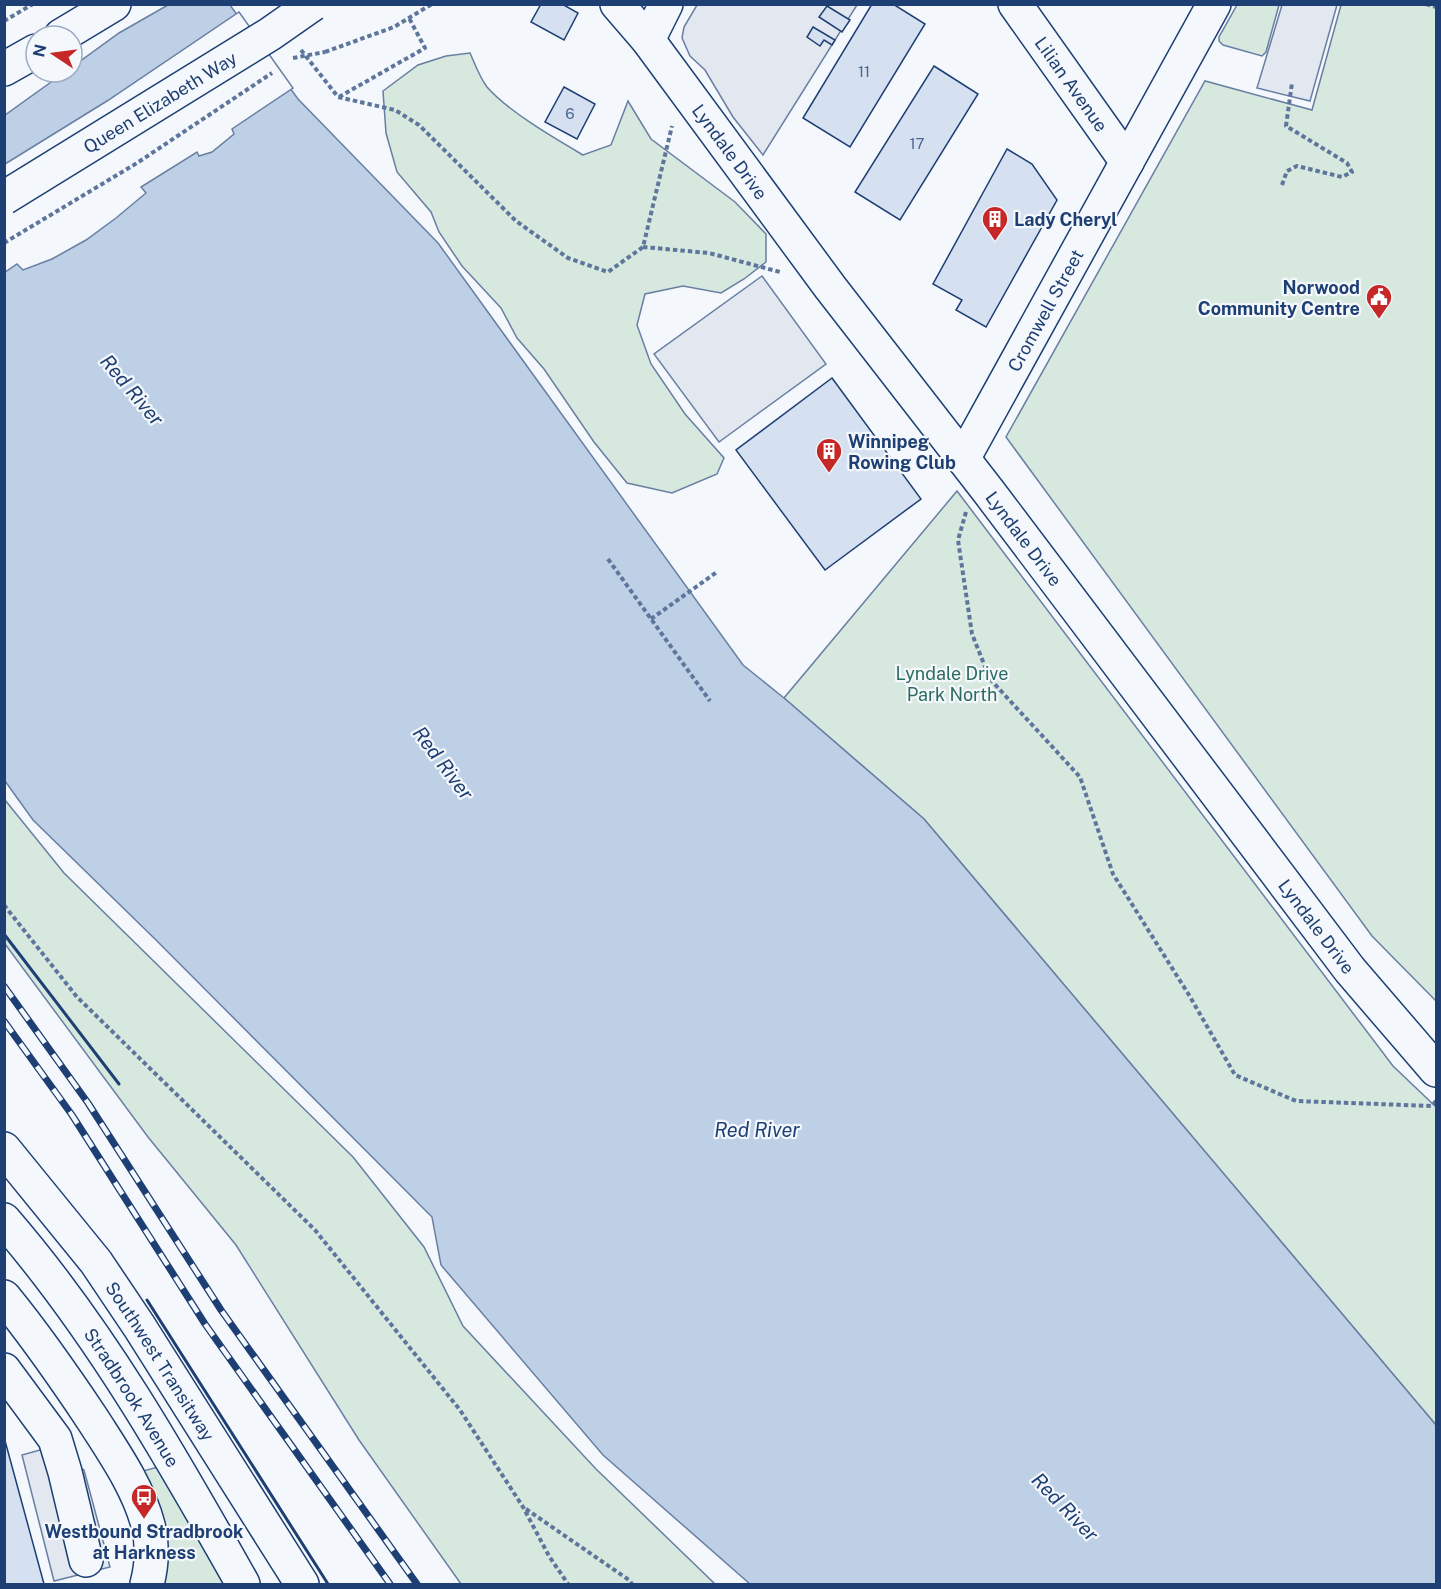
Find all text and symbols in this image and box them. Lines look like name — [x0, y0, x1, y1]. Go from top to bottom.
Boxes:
north arrow — [24, 24, 84, 84]
street label: Lilian Avenue — [1031, 32, 1112, 135]
text: N — [29, 43, 51, 59]
street label: Queen Elizabeth Way — [79, 47, 241, 157]
house number: 11 — [858, 63, 870, 80]
street label: Lyndale Drive — [688, 100, 772, 203]
house number: 6 — [565, 105, 575, 122]
house number: 17 — [909, 135, 925, 152]
building icon: Lady Cheryl — [980, 204, 1010, 242]
place label: Lady Cheryl — [1014, 209, 1117, 230]
street label: Cromwell Street — [1003, 245, 1087, 375]
place label: Norwood Community Centre — [1198, 277, 1360, 319]
public building icon: Norwood Community Centre — [1364, 282, 1394, 320]
water label: Red River — [95, 349, 169, 431]
place label: Winnipeg Rowing Club — [848, 431, 956, 473]
building icon: Winnipeg Rowing Club — [814, 436, 844, 474]
street label: Lyndale Drive — [982, 487, 1067, 590]
park label: Lyndale Drive Park North — [896, 663, 1008, 705]
water label: Red River — [408, 722, 479, 805]
street label: Lyndale Drive — [1275, 875, 1359, 978]
water label: Red River — [714, 1118, 800, 1142]
street label: Southwest Transitway — [102, 1278, 219, 1445]
street label: Stradbrook Avenue — [80, 1324, 184, 1471]
water label: Red River — [1027, 1468, 1104, 1546]
bus stop icon: Westbound Stradbrook at Harkness — [129, 1482, 159, 1520]
place label: Westbound Stradbrook at Harkness — [44, 1521, 244, 1563]

